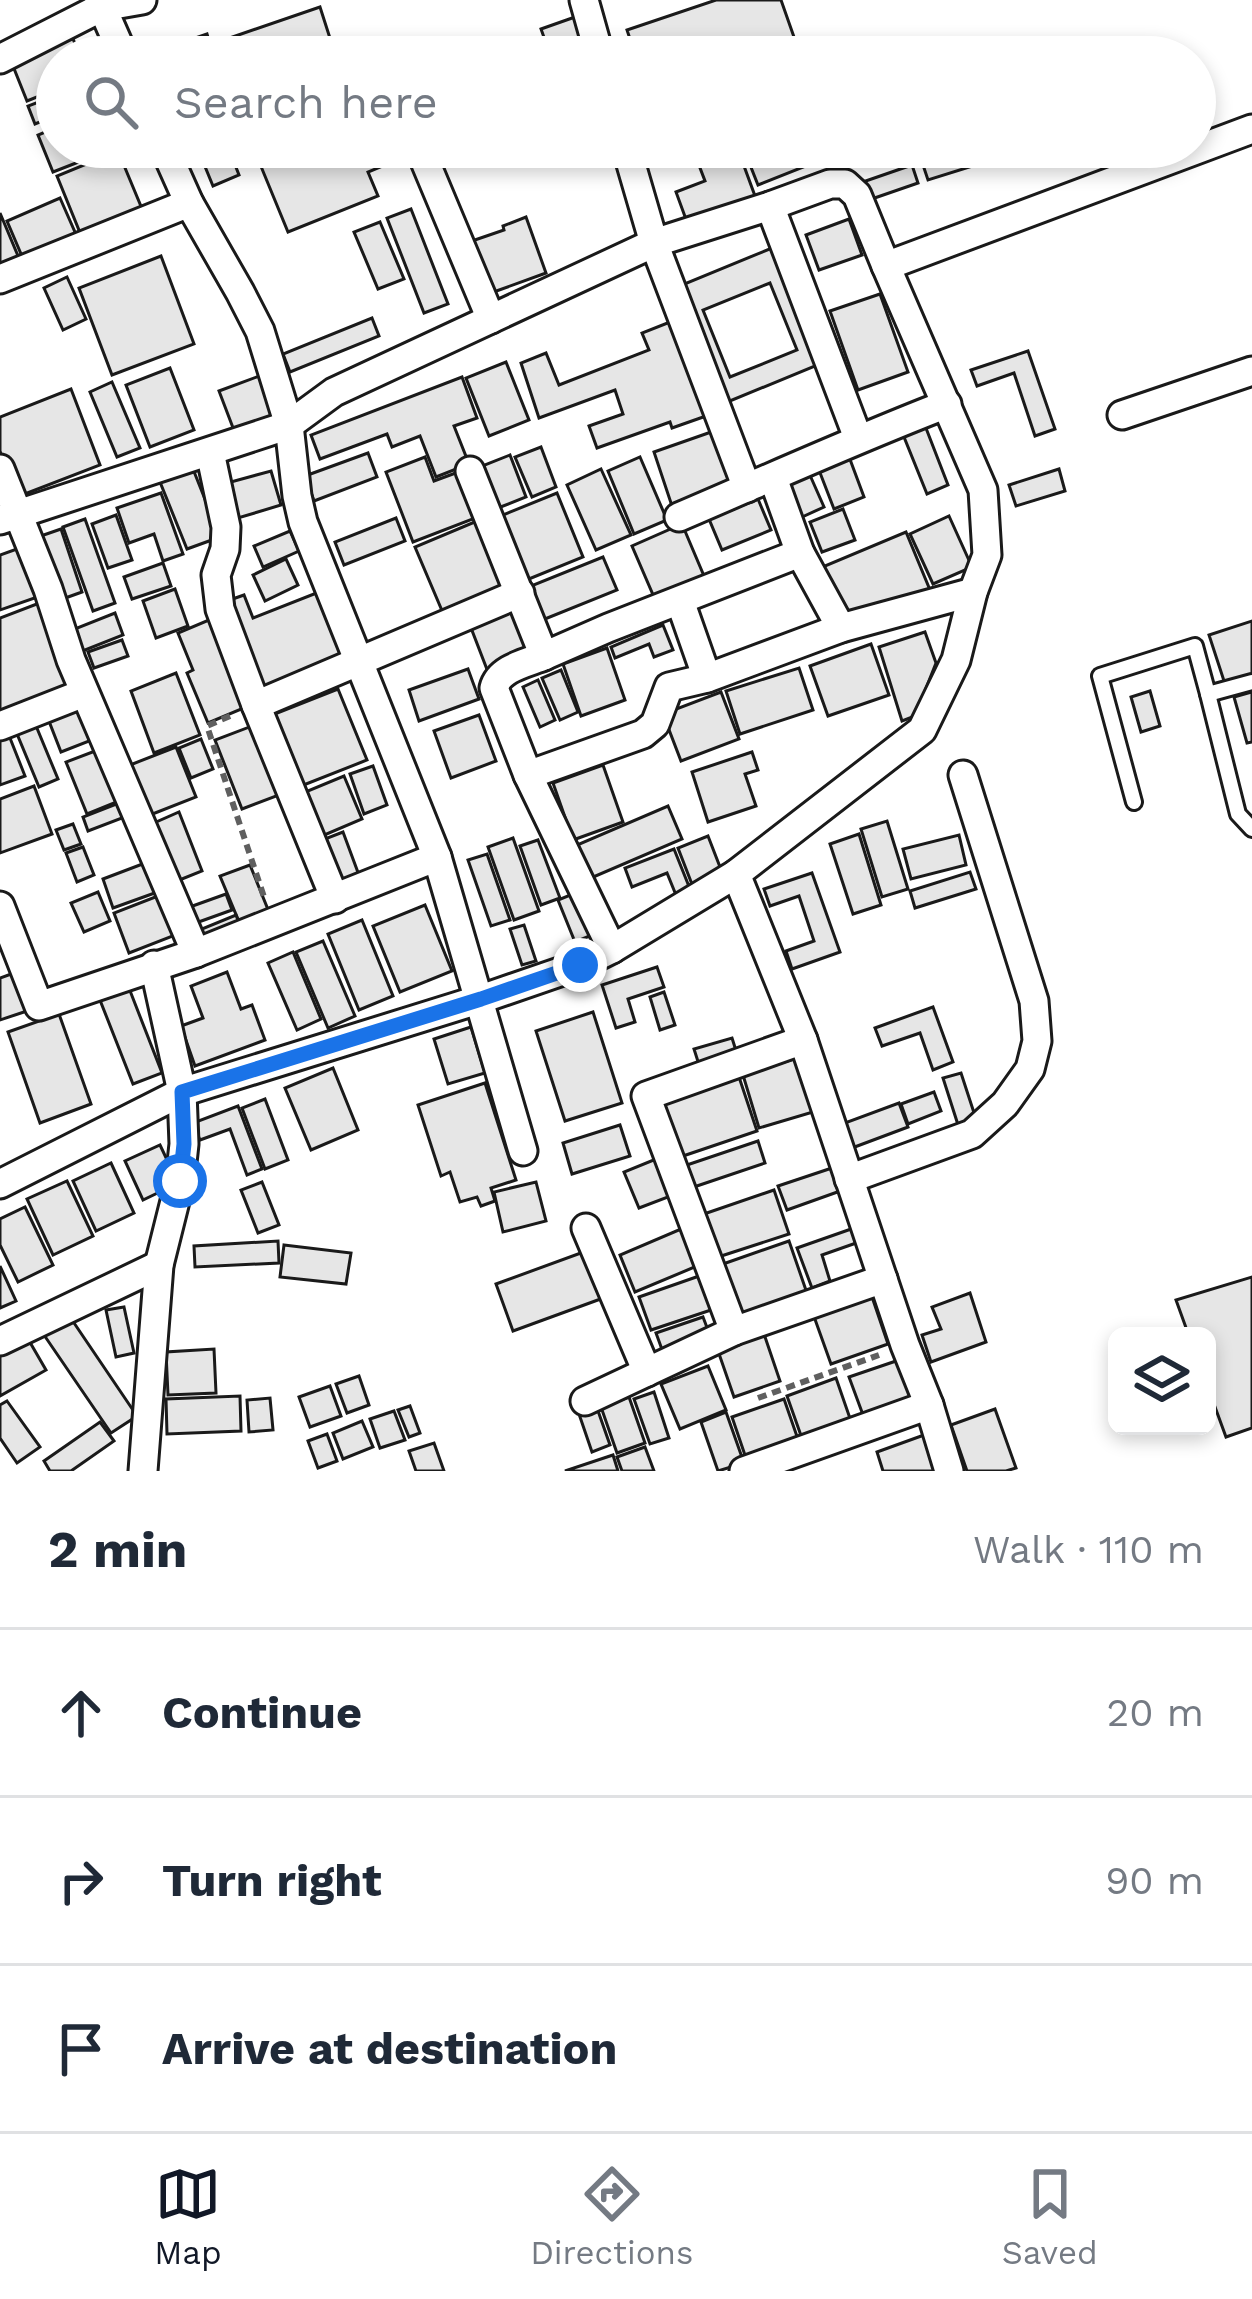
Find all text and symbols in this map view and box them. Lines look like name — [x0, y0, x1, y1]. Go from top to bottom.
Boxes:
search box — [36, 36, 1216, 168]
icon: search — [78, 69, 144, 135]
text: Search here — [174, 76, 438, 129]
route end — [553, 938, 607, 992]
route start — [153, 1154, 207, 1208]
map controls — [1108, 1327, 1216, 1435]
button: layers — [1108, 1327, 1216, 1435]
text: 2 min — [48, 1520, 187, 1579]
text: Walk · 110 m — [973, 1527, 1204, 1572]
icon: ahead — [48, 1680, 114, 1746]
text: Continue — [162, 1686, 362, 1739]
text: 20 m — [1107, 1690, 1204, 1735]
icon: right — [48, 1848, 114, 1914]
text: Turn right — [162, 1854, 382, 1907]
text: 90 m — [1105, 1858, 1204, 1903]
icon: arrive — [48, 2016, 114, 2082]
text: Arrive at destination — [162, 2022, 617, 2075]
tab: Map — [154, 2161, 222, 2272]
tab: Directions — [530, 2161, 693, 2272]
tab: Saved — [1002, 2161, 1098, 2272]

